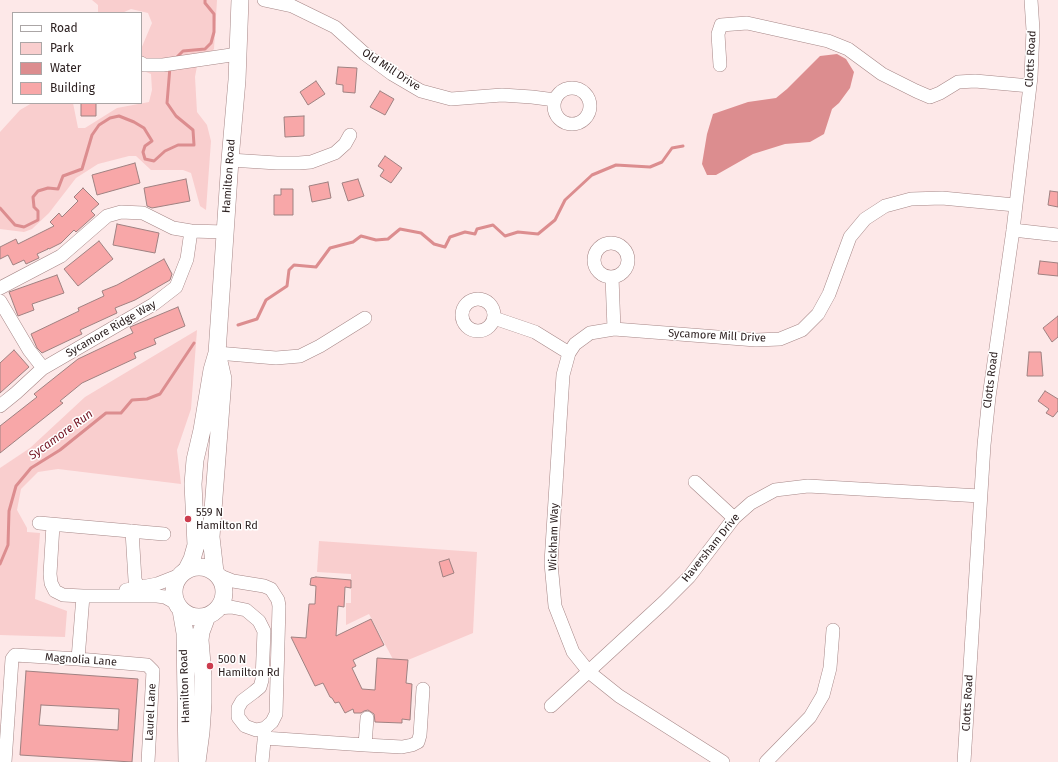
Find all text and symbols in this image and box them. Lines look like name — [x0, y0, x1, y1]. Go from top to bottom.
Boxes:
legend — [12, 12, 142, 104]
text: Road — [50, 21, 78, 35]
street label: Clotts Road — [1023, 30, 1039, 88]
text: Park — [50, 41, 74, 55]
street label: Old Mill Drive — [359, 46, 423, 94]
text: Water — [50, 61, 81, 75]
text: Building — [50, 81, 95, 95]
street label: Hamilton Road — [220, 139, 238, 213]
street label: Sycamore Ridge Way — [64, 298, 158, 360]
street label: Sycamore Mill Drive — [668, 327, 766, 345]
street label: Clotts Road — [981, 351, 1001, 409]
water label: Sycamore Run — [26, 407, 96, 463]
street label: Wickham Way — [546, 503, 562, 571]
place label: 559 N Hamilton Rd — [196, 506, 258, 532]
street label: Haversham Drive — [679, 511, 743, 585]
marker: 559 N Hamilton Rd — [183, 514, 193, 524]
street label: Hamilton Road — [177, 649, 193, 723]
street label: Magnolia Lane — [45, 651, 117, 669]
place label: 500 N Hamilton Rd — [218, 653, 280, 679]
marker: 500 N Hamilton Rd — [205, 661, 215, 671]
street label: Clotts Road — [960, 674, 976, 732]
street label: Laurel Lane — [143, 683, 159, 741]

